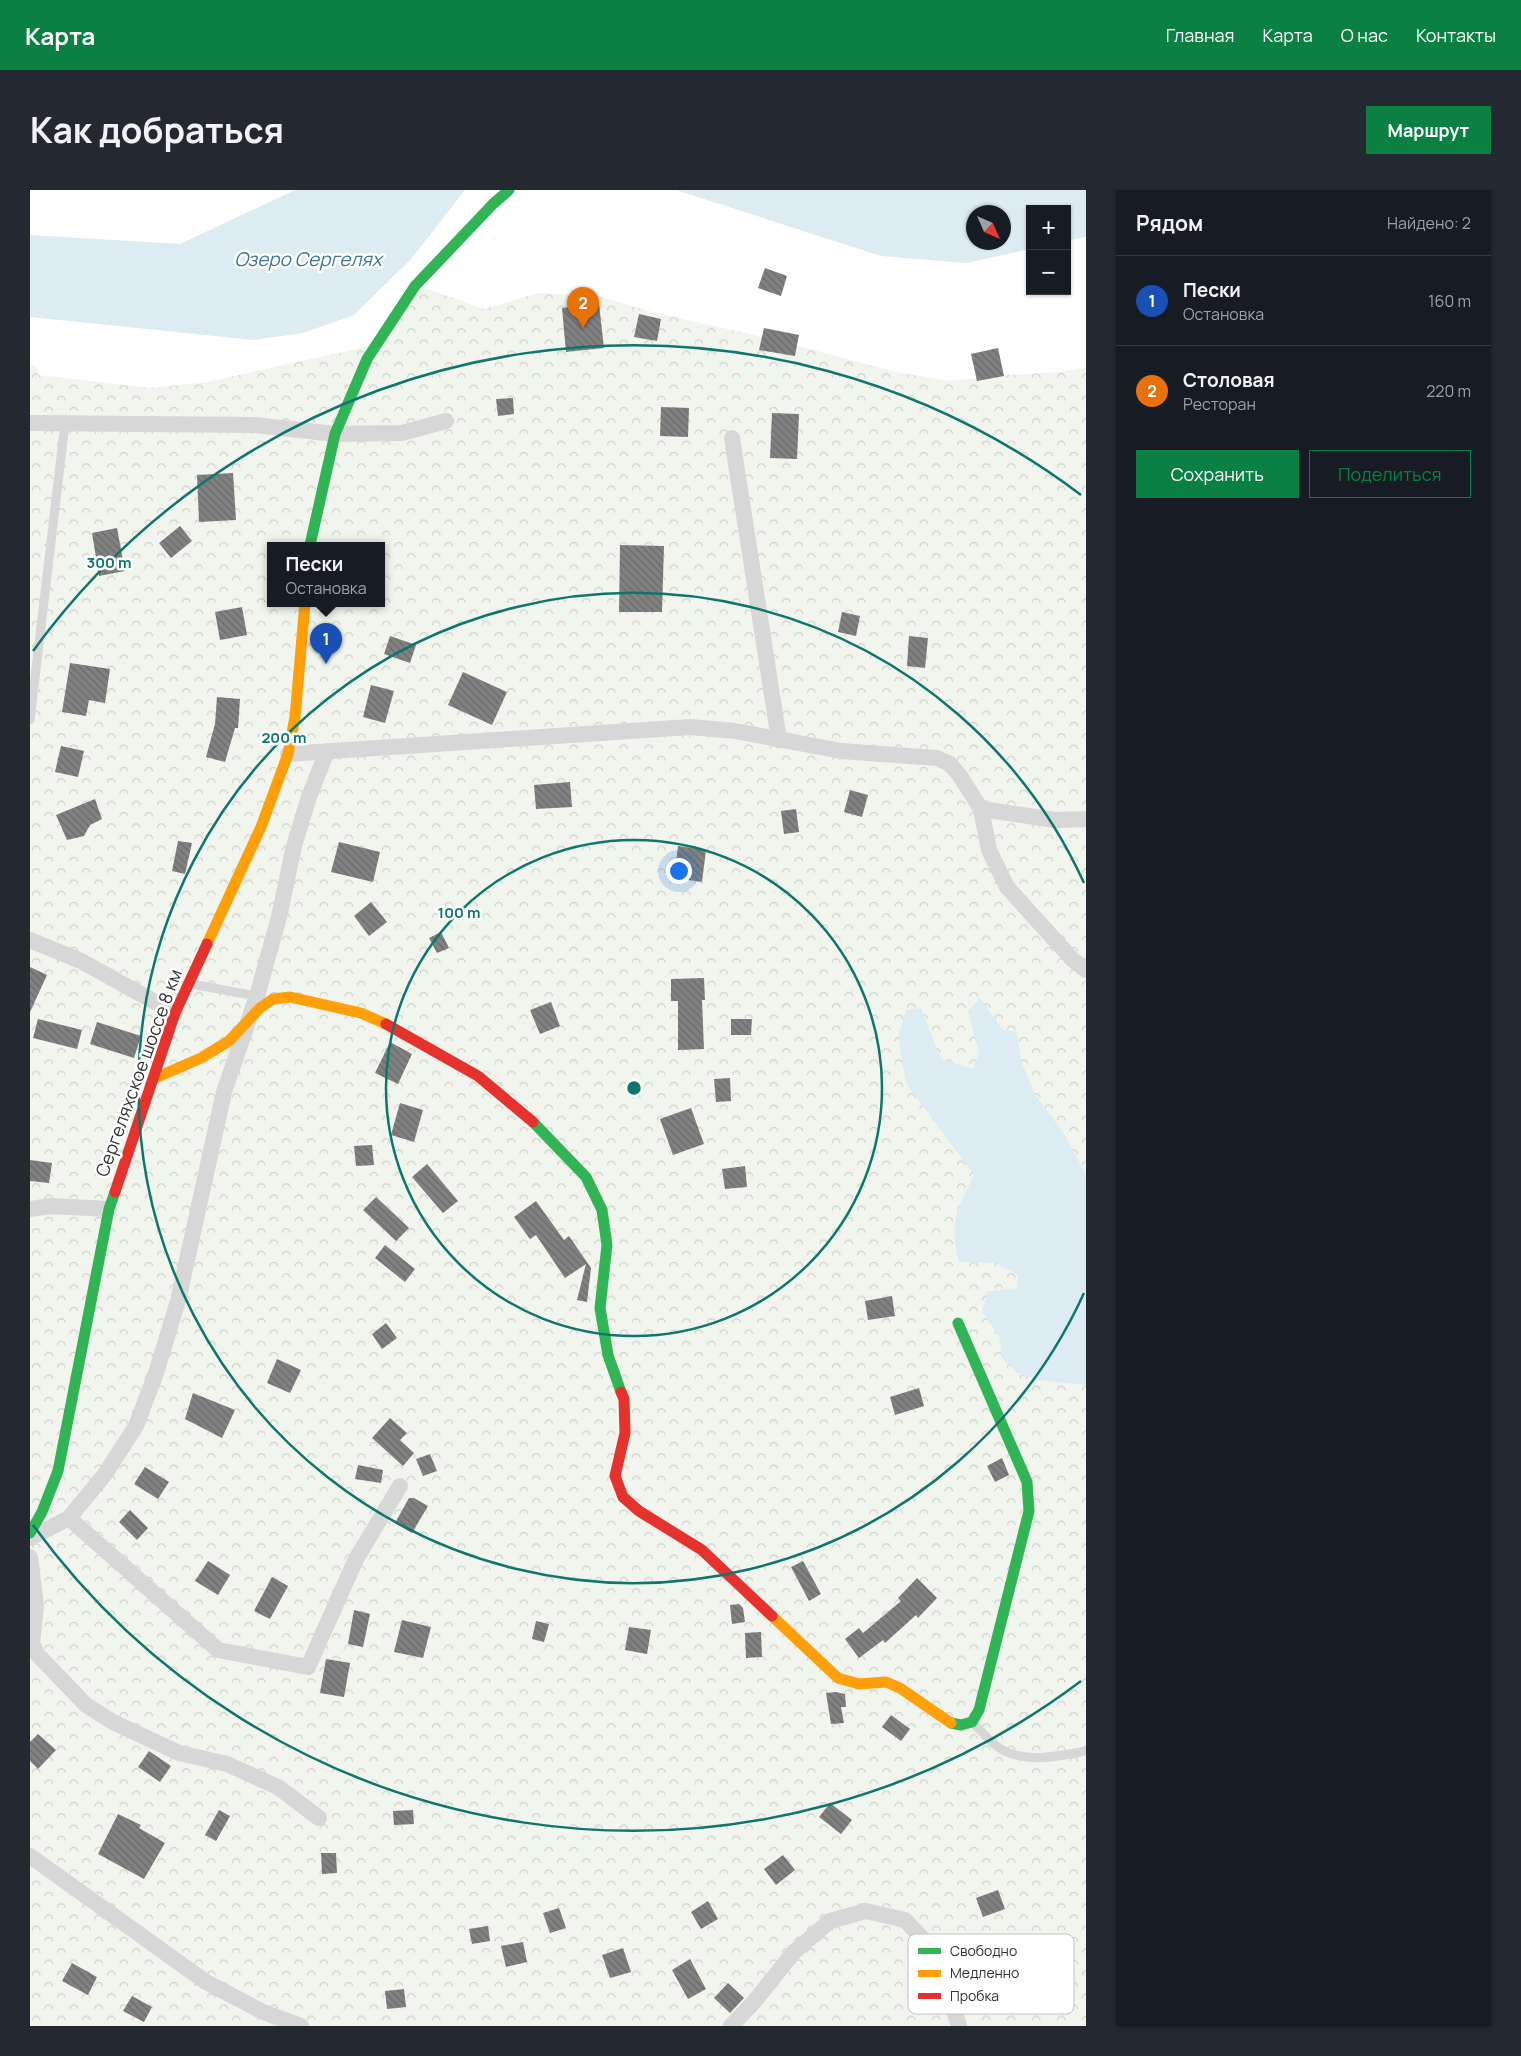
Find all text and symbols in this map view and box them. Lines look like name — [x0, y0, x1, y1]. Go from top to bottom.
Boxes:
text: Карта — [25, 19, 95, 52]
text: Главная — [1166, 23, 1235, 47]
text: Карта — [1263, 23, 1313, 47]
text: О нас — [1341, 23, 1388, 47]
text: Контакты — [1416, 23, 1496, 47]
text: Как добраться — [30, 106, 284, 154]
button: Маршрут — [1366, 106, 1491, 154]
north arrow — [966, 205, 1011, 250]
map controls — [1026, 205, 1071, 295]
button: + — [1026, 205, 1071, 250]
text: Рядом — [1136, 209, 1203, 237]
text: Найдено: 2 — [1387, 212, 1471, 234]
water label: Озеро Сергелях — [234, 246, 385, 272]
button: − — [1026, 250, 1071, 295]
text: Пески — [1183, 277, 1241, 303]
pin: 2 — [567, 287, 599, 328]
text: 1 — [1148, 290, 1156, 312]
text: 160 m — [1428, 290, 1471, 312]
text: Остановка — [1183, 303, 1264, 325]
text: Столовая — [1183, 367, 1275, 393]
text: 2 — [1147, 380, 1157, 402]
text: 220 m — [1426, 380, 1471, 402]
text: Ресторан — [1183, 393, 1256, 415]
button: Сохранить — [1136, 450, 1299, 498]
button: Поделиться — [1309, 450, 1471, 498]
popup — [267, 542, 385, 607]
text: Пески — [285, 551, 343, 577]
text: 300 m — [87, 552, 131, 573]
text: Остановка — [285, 577, 367, 599]
pin: 1 — [310, 623, 342, 664]
text: 200 m — [261, 727, 307, 748]
your location — [666, 858, 692, 884]
text: 100 m — [438, 902, 480, 923]
street label: Сергеляхское шоссе 8 км — [89, 965, 187, 1180]
centre of rings — [625, 1079, 643, 1097]
legend — [908, 1934, 1074, 2014]
text: Свободно — [950, 1941, 1017, 1960]
text: Медленно — [950, 1963, 1019, 1982]
text: Пробка — [950, 1986, 999, 2005]

